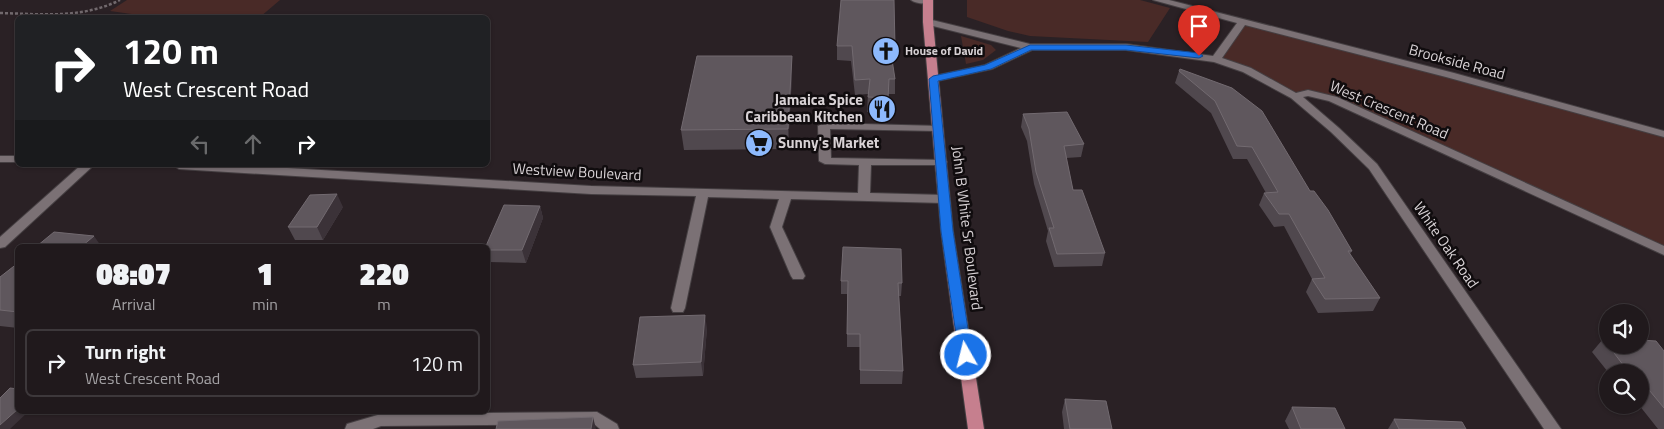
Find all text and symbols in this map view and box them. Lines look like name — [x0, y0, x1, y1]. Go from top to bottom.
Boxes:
pin — [1178, 5, 1220, 56]
icon: arrive — [1185, 12, 1213, 40]
text: 120 m — [123, 24, 219, 78]
icon: right — [40, 35, 105, 100]
church icon: House of David — [871, 36, 901, 66]
street label: Brookside Road — [1406, 38, 1508, 85]
place label: House of David — [905, 41, 983, 60]
text: West Crescent Road — [123, 72, 309, 106]
street label: West Crescent Road — [1326, 74, 1452, 145]
place label: Jamaica Spice Caribbean Kitchen — [745, 88, 863, 128]
restaurant icon: Jamaica Spice Caribbean Kitchen — [867, 94, 897, 124]
supermarket icon: Sunny's Market — [744, 128, 774, 158]
icon: left — [186, 130, 214, 158]
icon: ahead — [239, 130, 267, 158]
icon: right — [292, 130, 320, 158]
place label: Sunny's Market — [778, 131, 880, 154]
street label: John B White Sr Boulevard — [946, 145, 989, 311]
street label: Westview Boulevard — [512, 157, 642, 186]
street label: White Oak Road — [1408, 197, 1485, 293]
text: 08:07 — [96, 251, 171, 297]
text: 1 — [257, 251, 273, 297]
text: 220 — [359, 251, 409, 297]
text: Arrival — [112, 292, 155, 316]
text: min — [252, 292, 278, 316]
text: m — [377, 292, 391, 316]
map controls — [1599, 304, 1649, 414]
button: sound — [1599, 304, 1649, 354]
position arrow — [939, 328, 991, 380]
text: Turn right — [85, 337, 166, 366]
icon: right — [42, 349, 70, 377]
text: 120 m — [411, 349, 463, 378]
button: search — [1599, 364, 1649, 414]
text: West Crescent Road — [85, 366, 220, 390]

